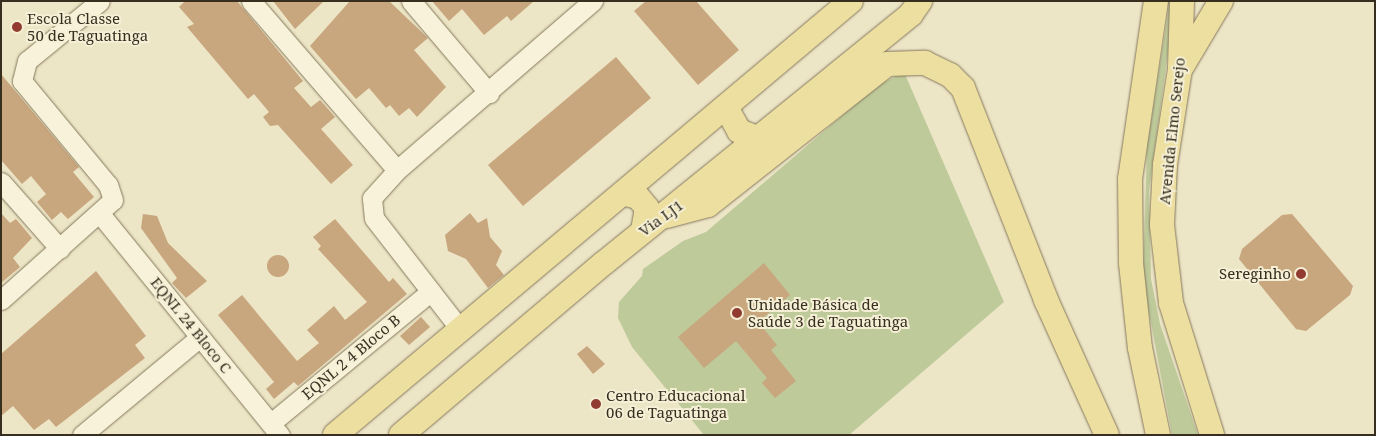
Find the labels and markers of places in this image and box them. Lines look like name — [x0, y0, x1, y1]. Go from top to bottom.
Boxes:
place label: Escola Classe 50 de Taguatinga — [27, 9, 148, 44]
marker: Escola Classe 50 de Taguatinga — [11, 21, 23, 33]
place label: Sereginho — [1219, 265, 1291, 283]
marker: Sereginho — [1295, 268, 1307, 280]
place label: Unidade Básica de Saúde 3 de Taguatinga — [748, 295, 908, 330]
marker: Unidade Básica de Saúde 3 de Taguatinga — [730, 306, 744, 320]
place label: Centro Educacional 06 de Taguatinga — [606, 386, 745, 421]
marker: Centro Educacional 06 de Taguatinga — [590, 398, 602, 410]

